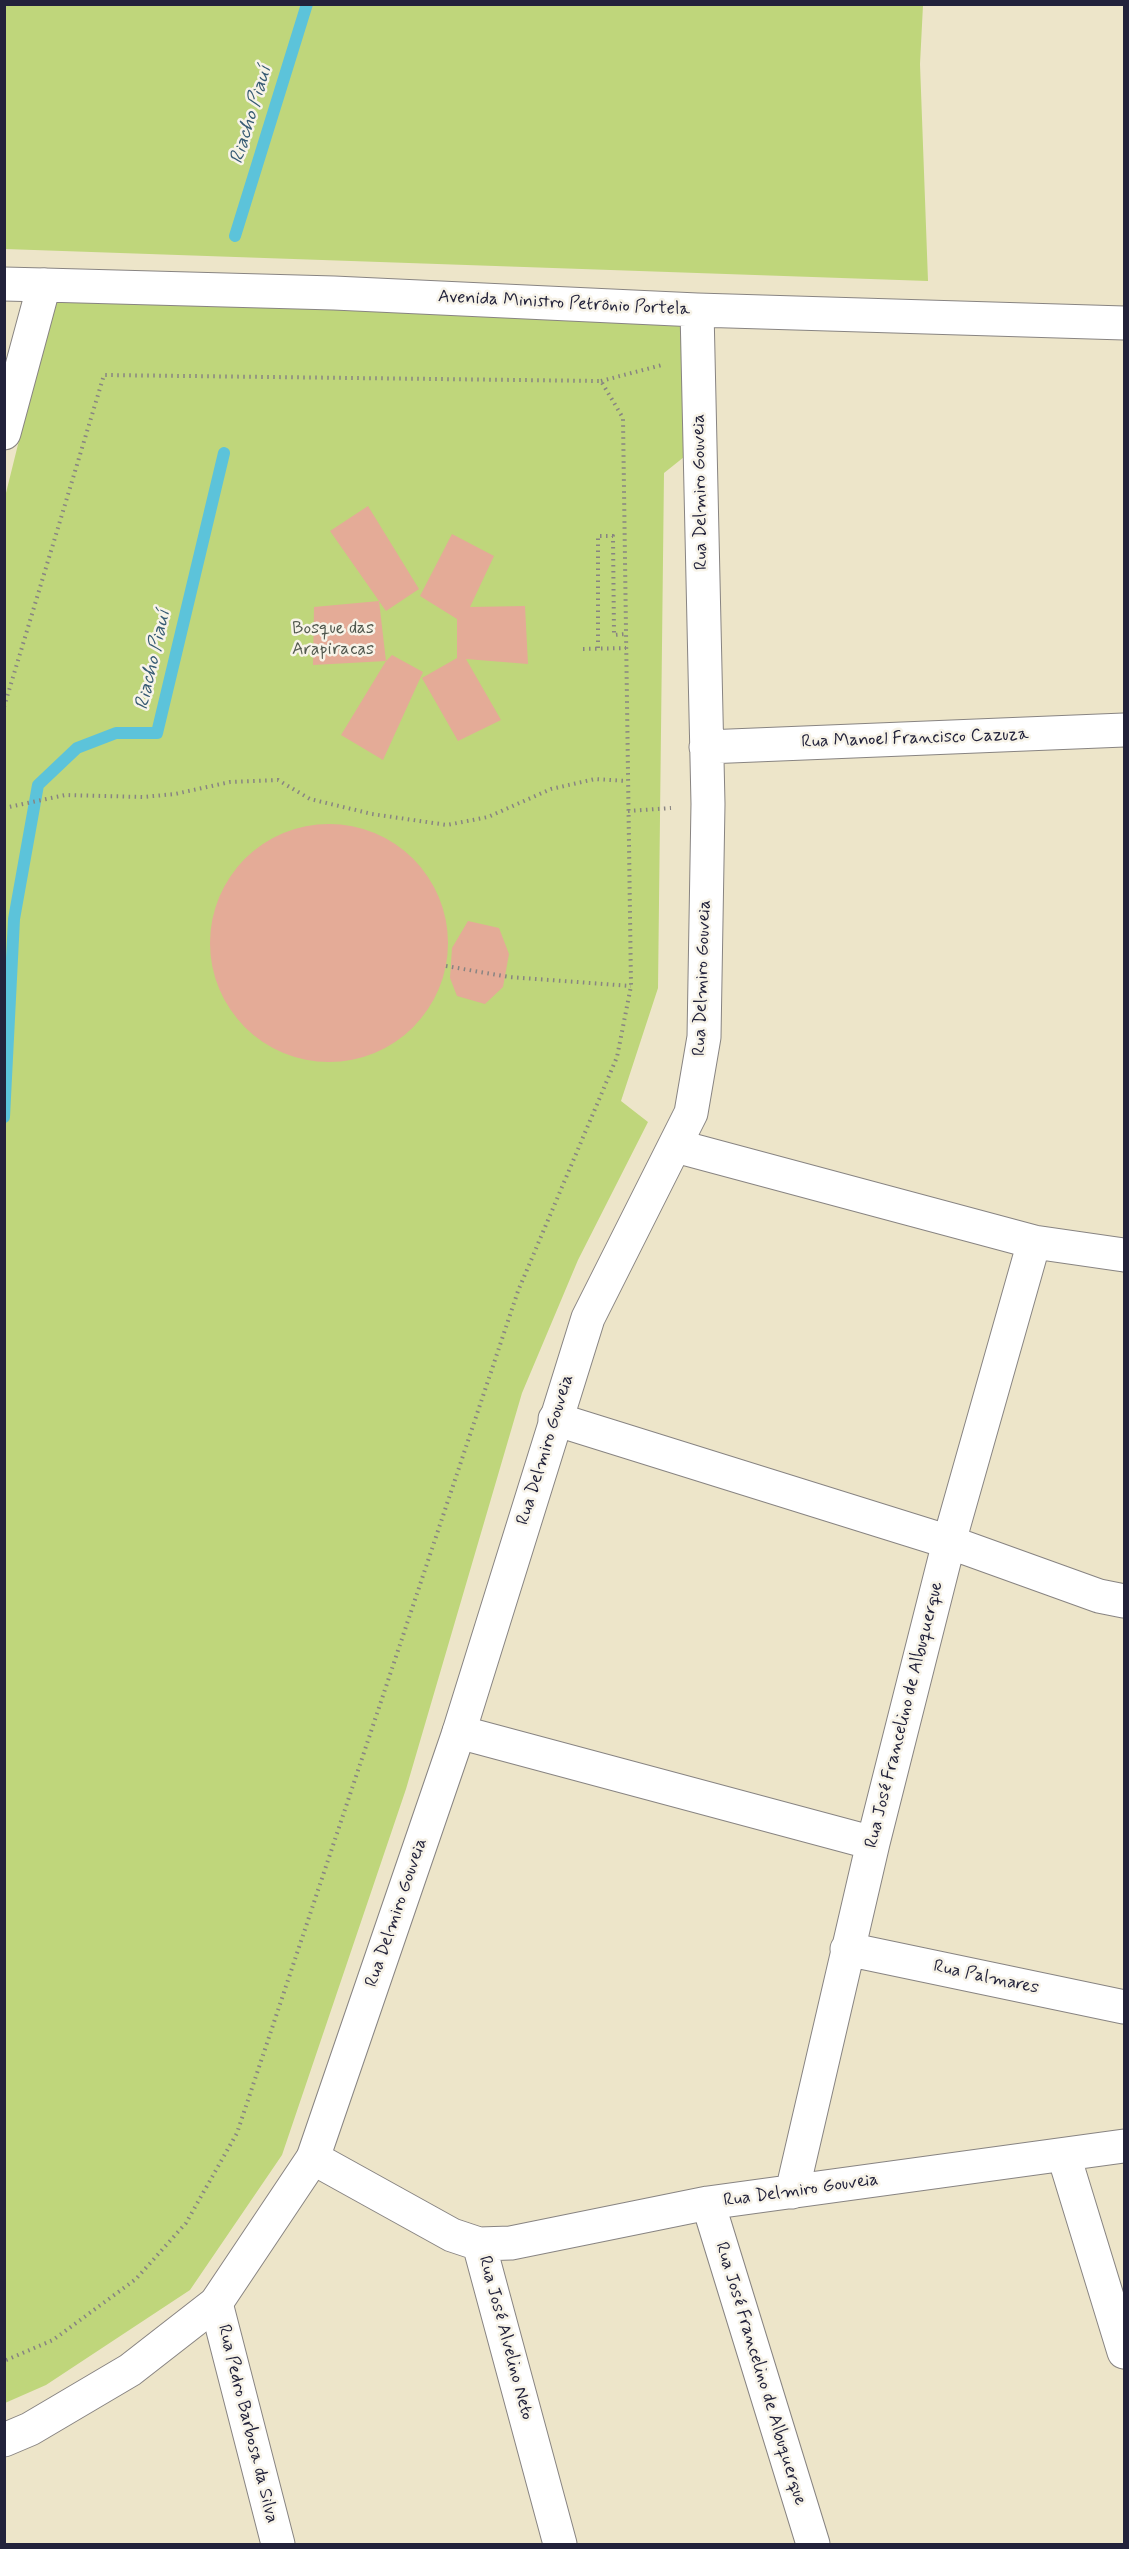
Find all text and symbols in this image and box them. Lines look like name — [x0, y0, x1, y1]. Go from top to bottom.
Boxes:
water label: Riacho Piauí — [226, 63, 278, 167]
street label: Avenida Ministro Petrônio Portela — [437, 287, 691, 321]
street label: Rua Delmiro Gouveia — [689, 414, 713, 570]
water label: Riacho Piauí — [131, 608, 177, 712]
park label: Bosque das Arapiracas — [292, 618, 374, 660]
street label: Rua Manoel Francisco Cazuza — [801, 724, 1029, 754]
street label: Rua Delmiro Gouveia — [689, 900, 717, 1056]
street label: Rua Delmiro Gouveia — [513, 1372, 579, 1528]
street label: Rua José Francelino de Albuquerque — [861, 1579, 949, 1851]
street label: Rua Delmiro Gouveia — [361, 1836, 433, 1990]
street label: Rua Palmares — [931, 1956, 1041, 2000]
street label: Rua Delmiro Gouveia — [722, 2169, 880, 2213]
street label: Rua José Francelino de Albuquerque — [710, 2240, 810, 2508]
street label: Rua José Alvelino Neto — [473, 2254, 537, 2422]
street label: Rua Pedro Barbosa da Silva — [212, 2323, 282, 2525]

